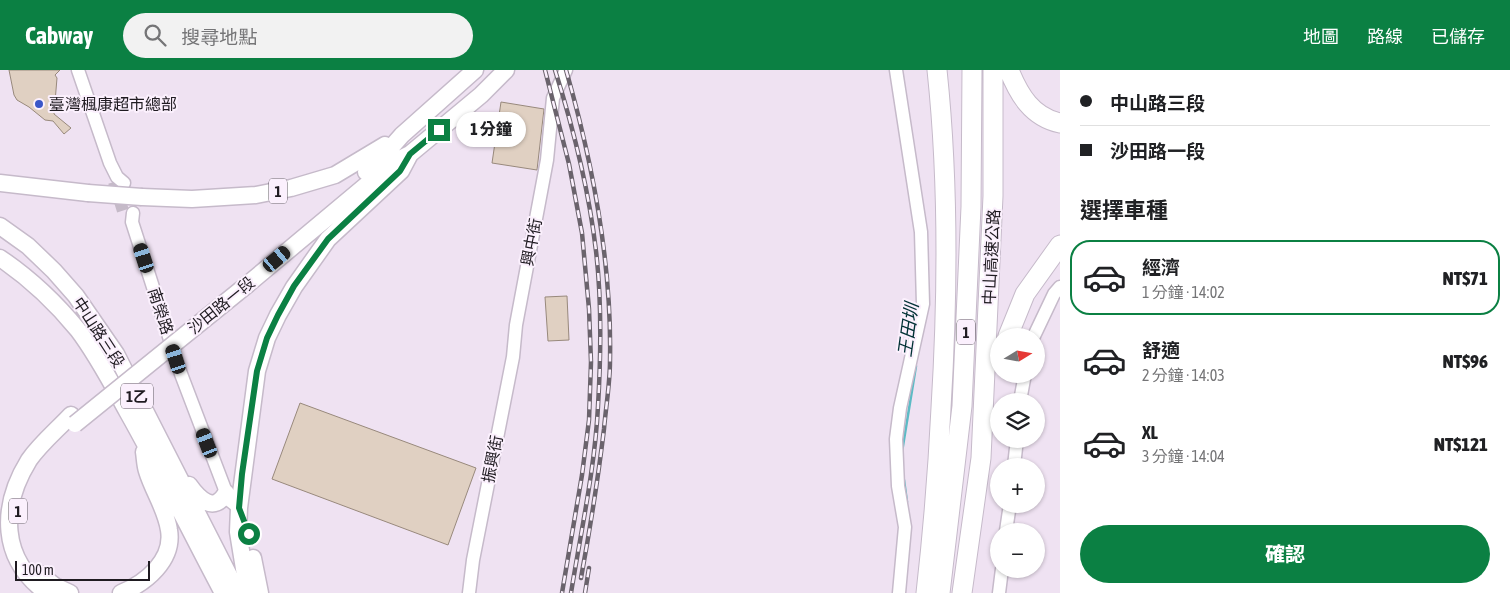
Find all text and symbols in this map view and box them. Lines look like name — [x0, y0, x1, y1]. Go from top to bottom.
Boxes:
search box — [123, 13, 473, 58]
icon: search — [141, 21, 169, 49]
text: Cabway — [25, 22, 93, 49]
text: 搜尋地點 — [181, 26, 257, 48]
text: 地圖 — [1303, 26, 1339, 47]
text: 路線 — [1367, 26, 1403, 47]
text: 已儲存 — [1431, 26, 1485, 47]
text: 中山路三段 — [1110, 92, 1205, 114]
place label: 臺灣楓康超市總部 — [49, 95, 177, 113]
marker: 臺灣楓康超市總部 — [33, 98, 45, 110]
callout: 1 分鐘 — [456, 112, 526, 148]
route end — [428, 119, 450, 141]
text: 1 分鐘 — [470, 120, 512, 138]
text: 沙田路一段 — [1110, 140, 1205, 162]
road number: 1 — [269, 178, 287, 204]
text: 選擇車種 — [1080, 197, 1168, 223]
street label: 中山高速公路 — [979, 209, 1003, 305]
street label: 興中街 — [518, 217, 544, 267]
car — [132, 241, 155, 275]
car — [260, 244, 293, 274]
icon: car — [1082, 255, 1127, 300]
text: 經濟 — [1142, 256, 1180, 278]
text: NT$71 — [1443, 267, 1488, 289]
street label: 沙田路一段 — [184, 273, 258, 337]
text: 1 分鐘 · 14:02 — [1142, 283, 1225, 301]
street label: 南榮路 — [145, 285, 177, 337]
street label: 中山路三段 — [70, 294, 128, 370]
water label: 王田圳 — [894, 299, 923, 358]
road number: 1 — [957, 320, 975, 344]
north arrow — [990, 328, 1045, 382]
map controls — [990, 328, 1045, 578]
icon: car — [1082, 338, 1127, 383]
text: 舒適 — [1142, 339, 1180, 361]
car — [164, 342, 187, 376]
text: NT$96 — [1443, 350, 1488, 372]
text: 2 分鐘 · 14:03 — [1142, 366, 1225, 384]
road number: 1乙 — [121, 384, 153, 408]
button: layers — [990, 393, 1045, 448]
icon: car — [1082, 421, 1127, 466]
text: XL — [1142, 421, 1158, 443]
car — [194, 426, 219, 460]
text: NT$121 — [1434, 433, 1488, 455]
street label: 振興街 — [479, 434, 505, 484]
text: 3 分鐘 · 14:04 — [1142, 447, 1225, 465]
button: + — [990, 458, 1045, 513]
road number: 1 — [9, 498, 27, 524]
route start — [238, 523, 260, 545]
button: − — [990, 523, 1045, 578]
button: 確認 — [1080, 525, 1490, 583]
scale bar — [15, 558, 150, 581]
text: 100 m — [22, 562, 54, 578]

